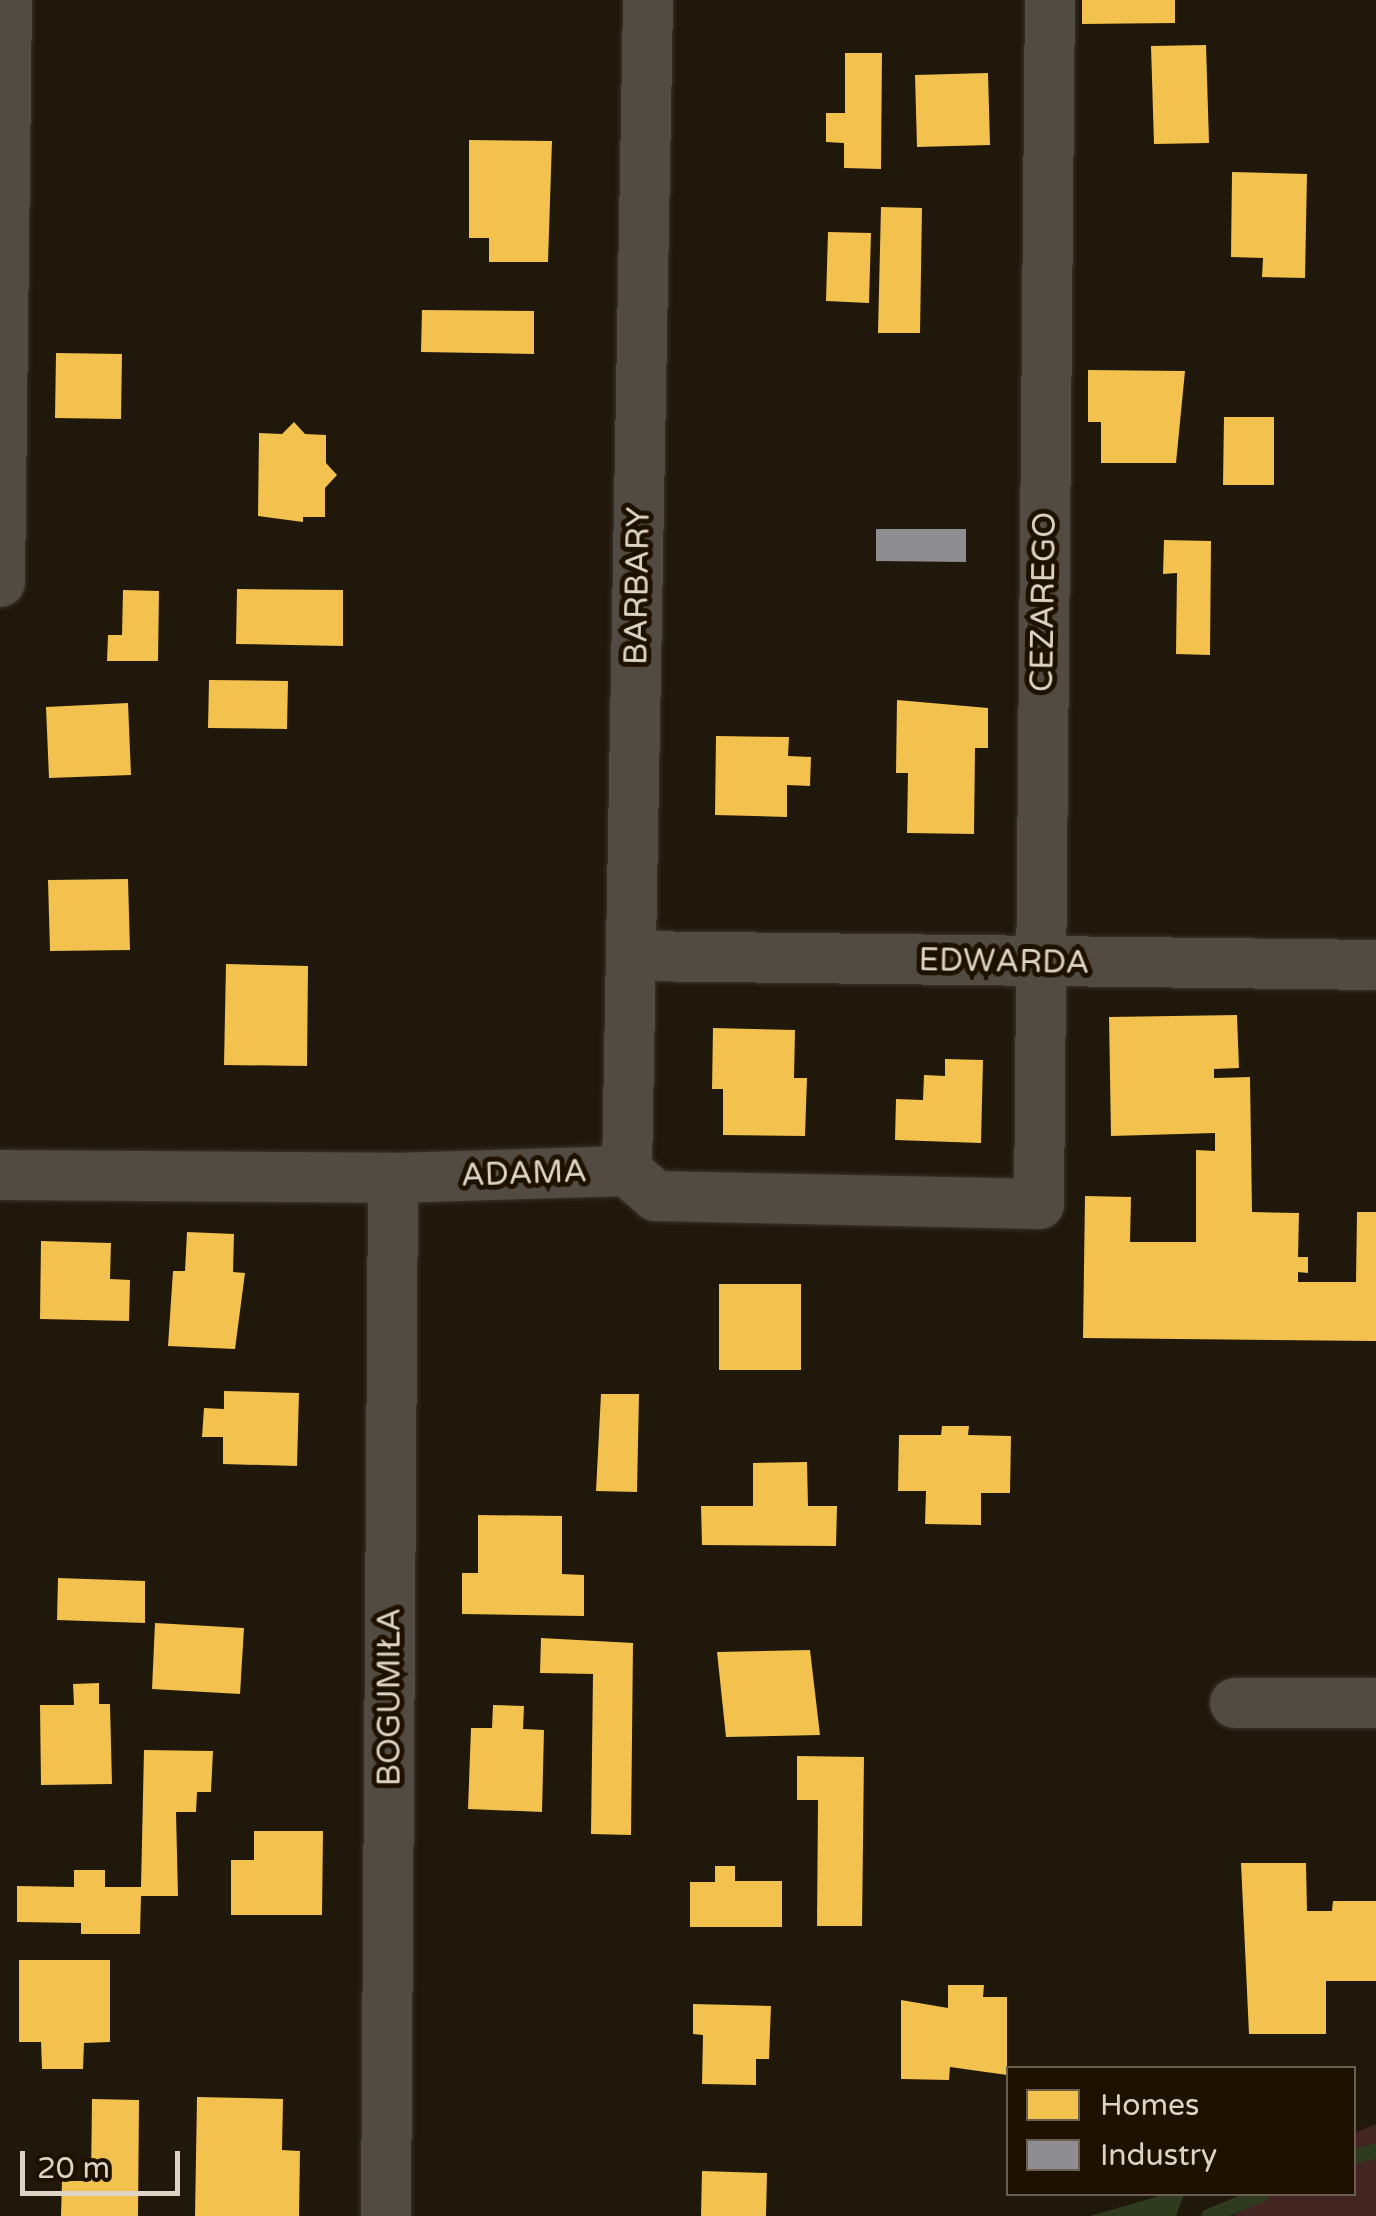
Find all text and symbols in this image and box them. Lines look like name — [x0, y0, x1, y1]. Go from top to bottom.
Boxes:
street label: BARBARY — [617, 507, 659, 665]
street label: CEZAREGO — [1023, 512, 1065, 692]
street label: EDWARDA — [918, 941, 1090, 983]
street label: ADAMA — [460, 1153, 588, 1195]
street label: BOGUMIŁA — [371, 1608, 409, 1786]
legend — [1006, 2066, 1356, 2196]
text: Homes — [1100, 2087, 1199, 2124]
scale bar — [25, 2131, 185, 2193]
text: Industry — [1100, 2137, 1217, 2174]
text: 20 m — [37, 2150, 110, 2187]

